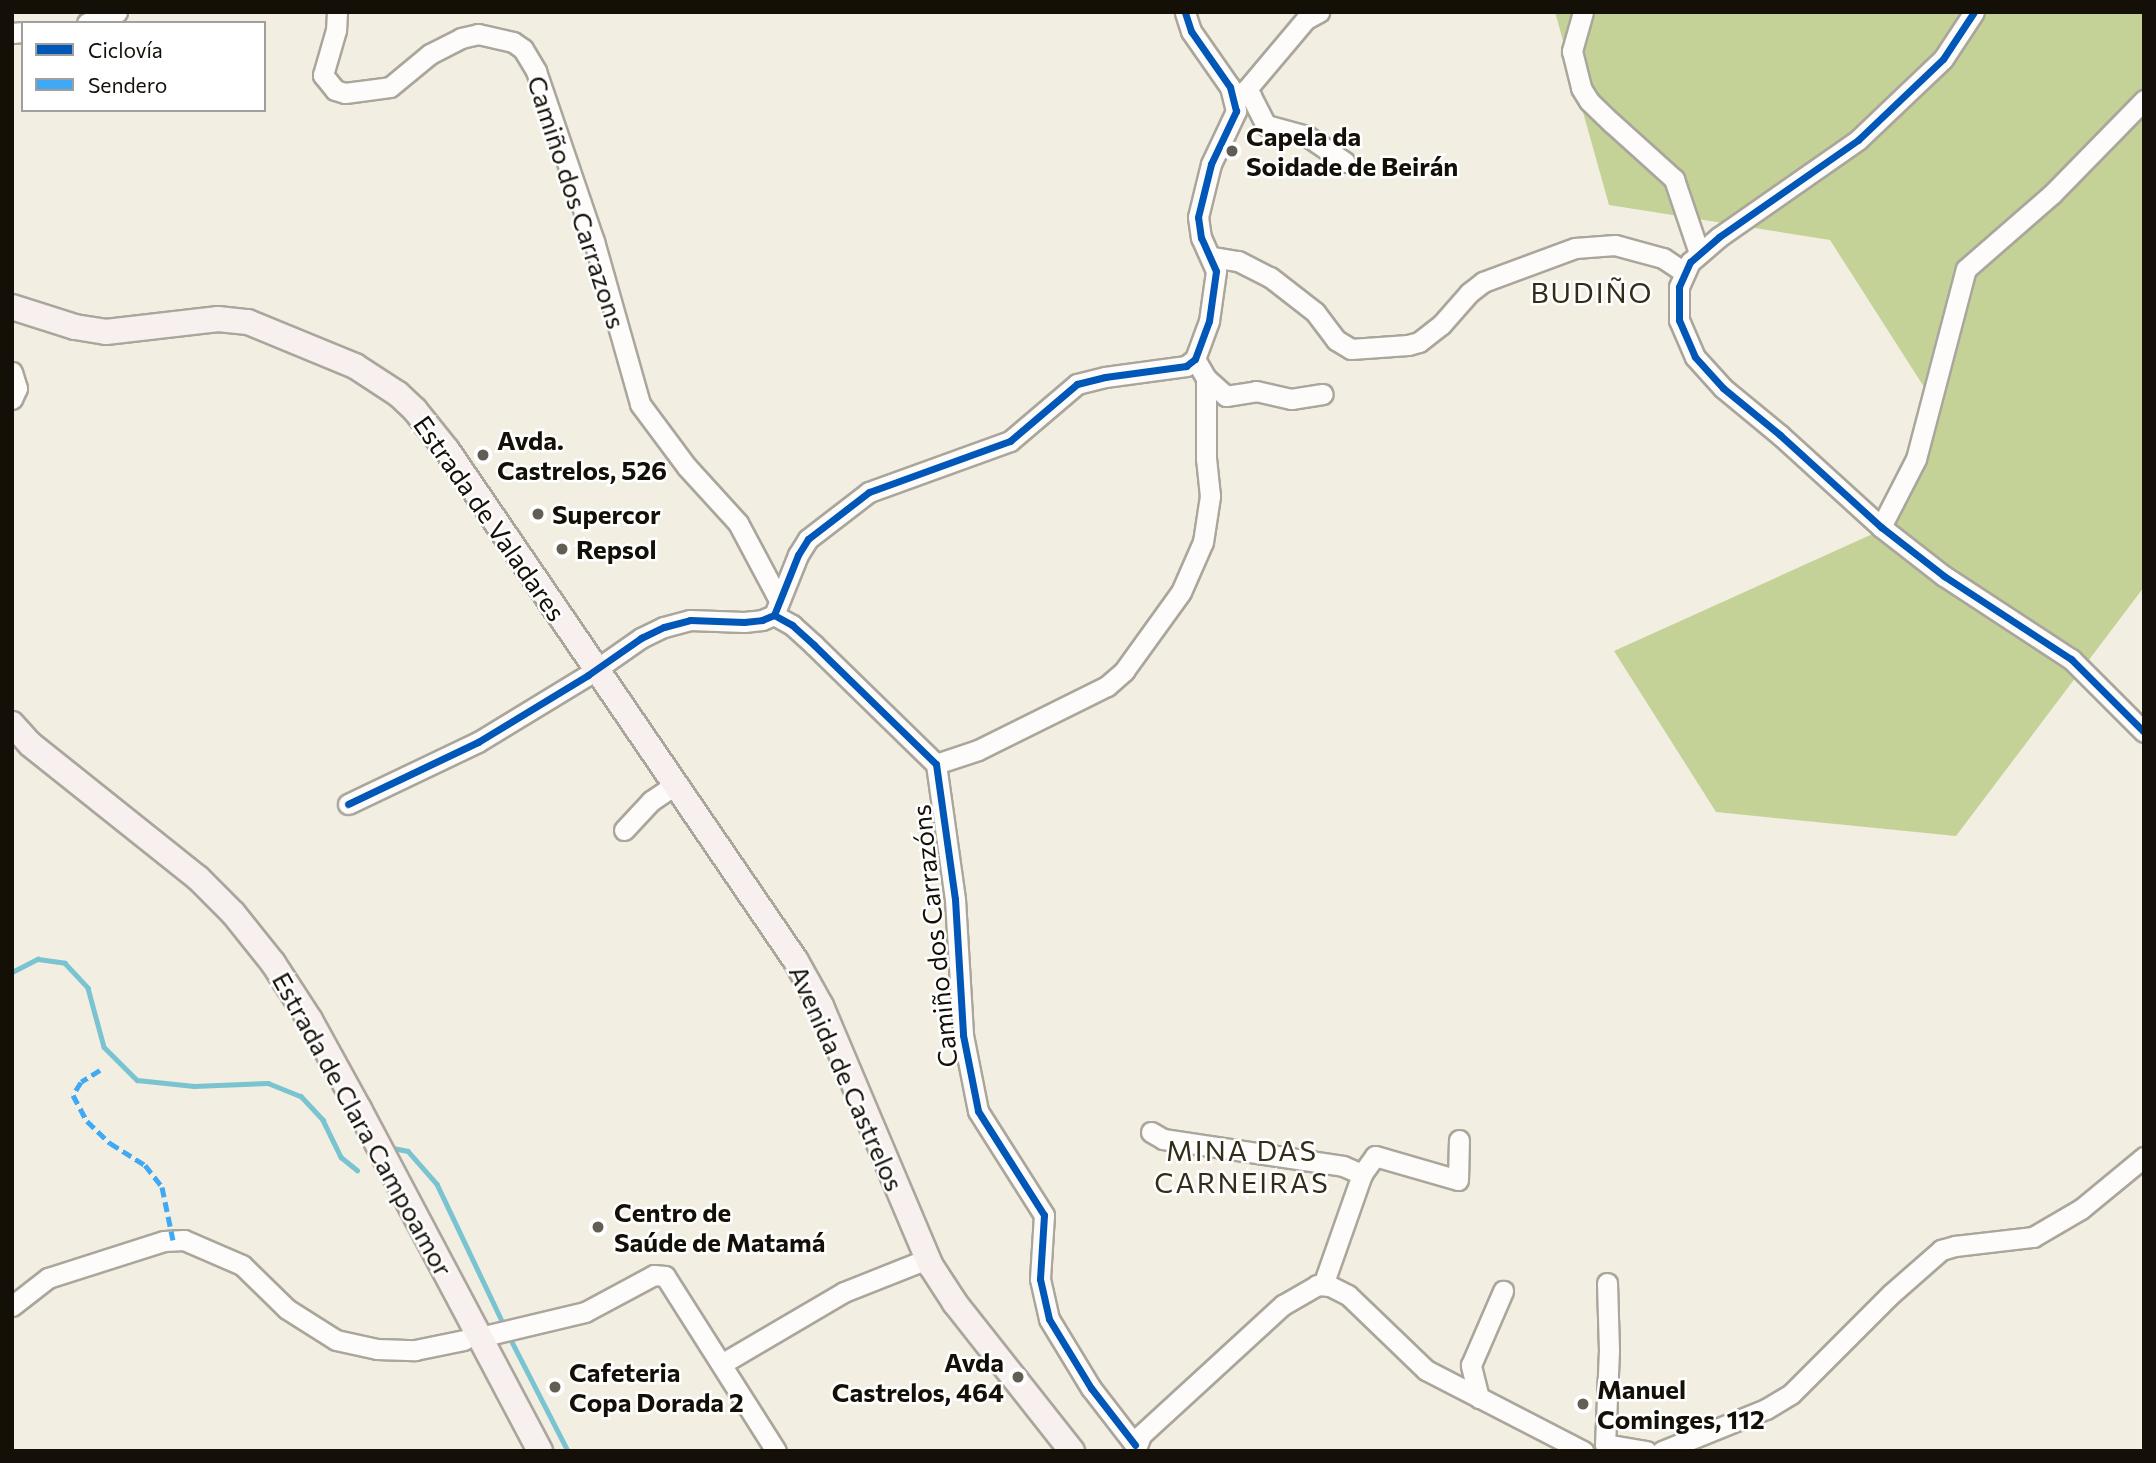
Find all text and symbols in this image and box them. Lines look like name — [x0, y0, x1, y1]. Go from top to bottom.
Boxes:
legend — [21, 21, 266, 112]
text: Ciclovía — [88, 37, 163, 62]
text: Sendero — [88, 72, 167, 97]
street label: Camiño dos Carrazons — [521, 72, 633, 332]
place label: Capela da Soidade de Beirán — [1246, 120, 1458, 182]
marker: Capela da Soidade de Beirán — [1224, 143, 1240, 159]
district label: BUDIÑO — [1531, 275, 1653, 309]
street label: Estrada de Valadares — [407, 409, 573, 627]
place label: Avda. Castrelos, 526 — [497, 424, 667, 486]
marker: Avda. Castrelos, 526 — [475, 447, 491, 463]
place label: Supercor — [552, 498, 661, 530]
marker: Supercor — [530, 506, 546, 522]
place label: Repsol — [576, 533, 657, 565]
marker: Repsol — [554, 541, 570, 557]
street label: Camiño dos Carrazóns — [905, 803, 963, 1069]
street label: Avenida de Castrelos — [783, 960, 911, 1196]
street label: Estrada de Clara Campoamor — [266, 967, 460, 1281]
district label: MINA DAS CARNEIRAS — [1155, 1133, 1329, 1199]
place label: Centro de Saúde de Matamá — [614, 1196, 825, 1258]
marker: Centro de Saúde de Matamá — [588, 1217, 608, 1237]
place label: Avda Castrelos, 464 — [832, 1346, 1004, 1408]
place label: Cafeteria Copa Dorada 2 — [569, 1356, 744, 1418]
marker: Avda Castrelos, 464 — [1010, 1369, 1026, 1385]
place label: Manuel Cominges, 112 — [1597, 1373, 1765, 1434]
marker: Cafeteria Copa Dorada 2 — [547, 1379, 563, 1395]
marker: Manuel Cominges, 112 — [1575, 1396, 1591, 1412]

